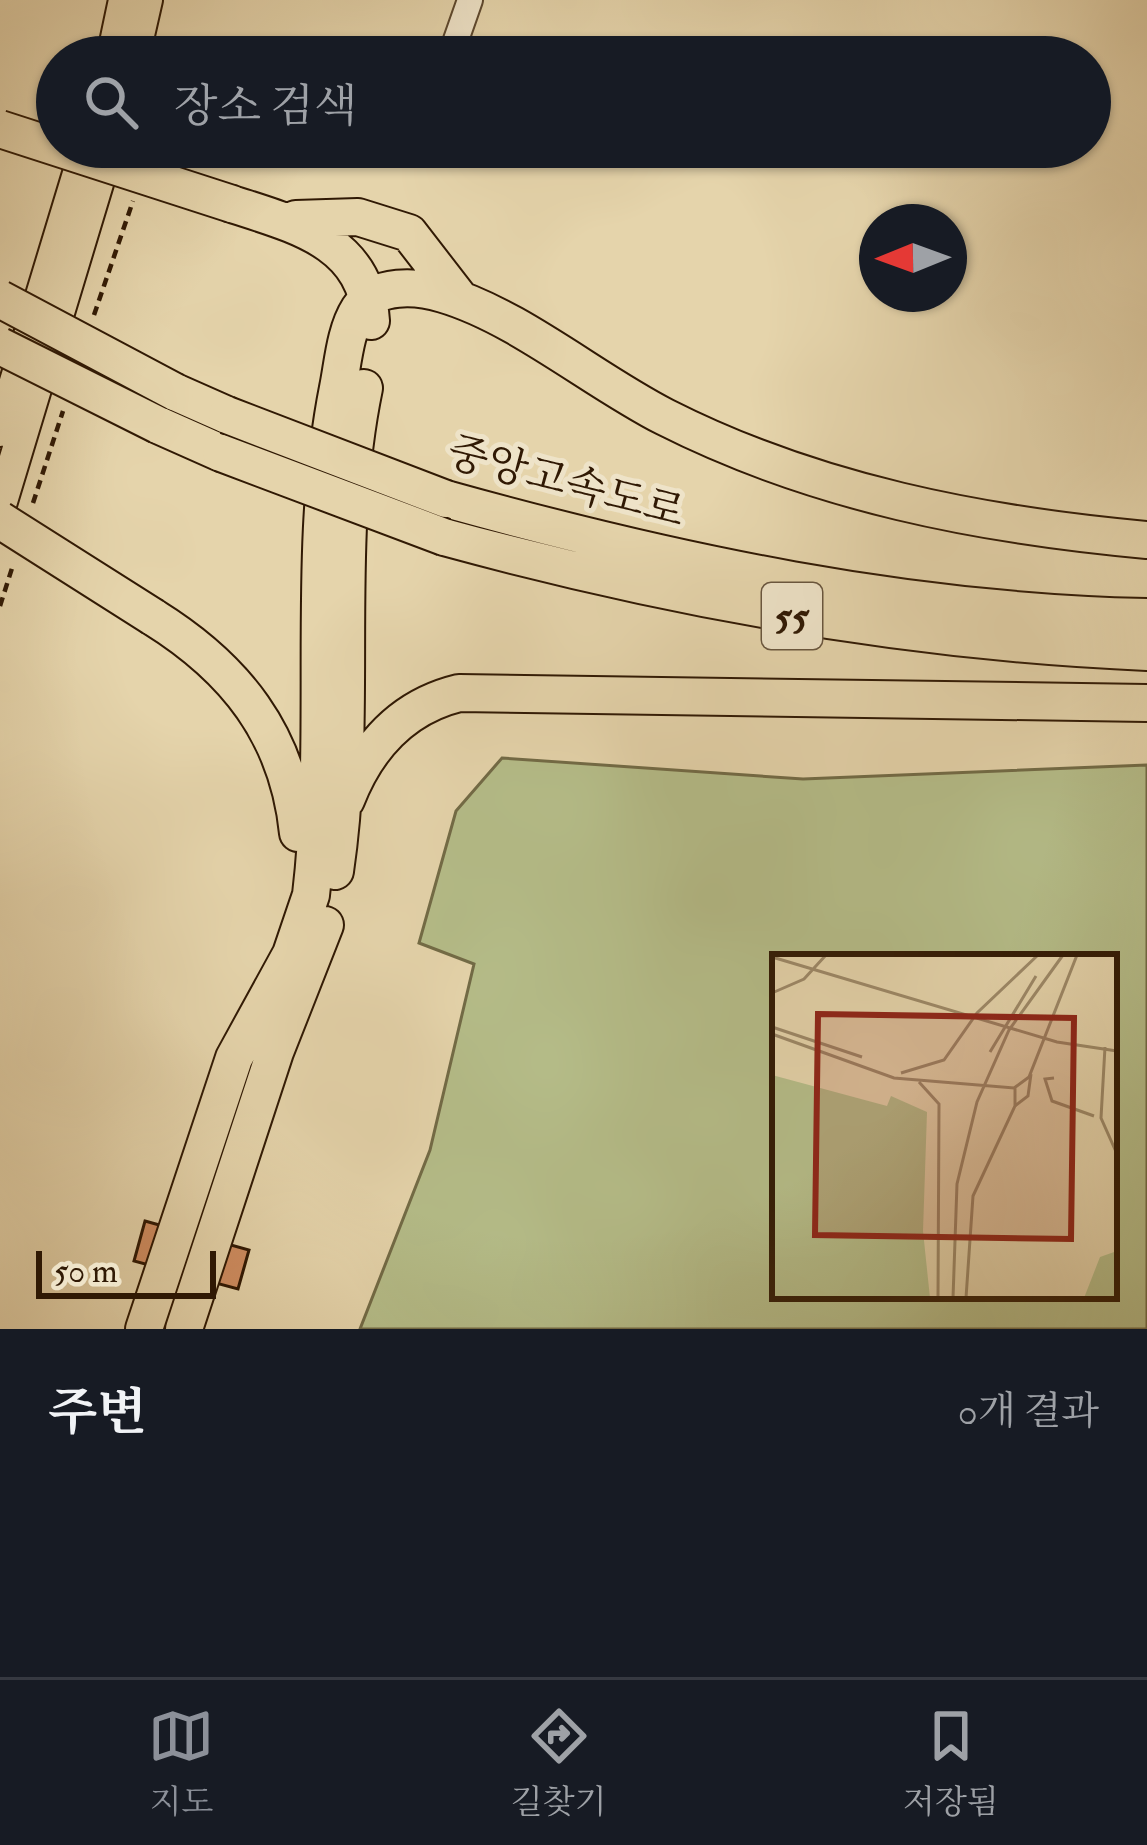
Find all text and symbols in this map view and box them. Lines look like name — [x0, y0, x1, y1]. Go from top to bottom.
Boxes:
search box — [36, 36, 1111, 168]
icon: search — [78, 69, 144, 135]
text: 장소 검색 — [174, 79, 357, 135]
north arrow — [859, 204, 967, 312]
street label: 중앙고속도로 — [442, 426, 690, 540]
road number: 55 — [762, 583, 822, 649]
inset map — [772, 954, 1117, 1299]
scale bar — [36, 1245, 216, 1298]
text: 50 m — [54, 1251, 118, 1292]
text: 주변 — [48, 1381, 147, 1445]
text: 0개 결과 — [958, 1387, 1099, 1436]
tab: 지도 — [148, 1703, 214, 1823]
tab: 길찾기 — [511, 1703, 606, 1823]
tab: 저장됨 — [903, 1703, 999, 1823]

